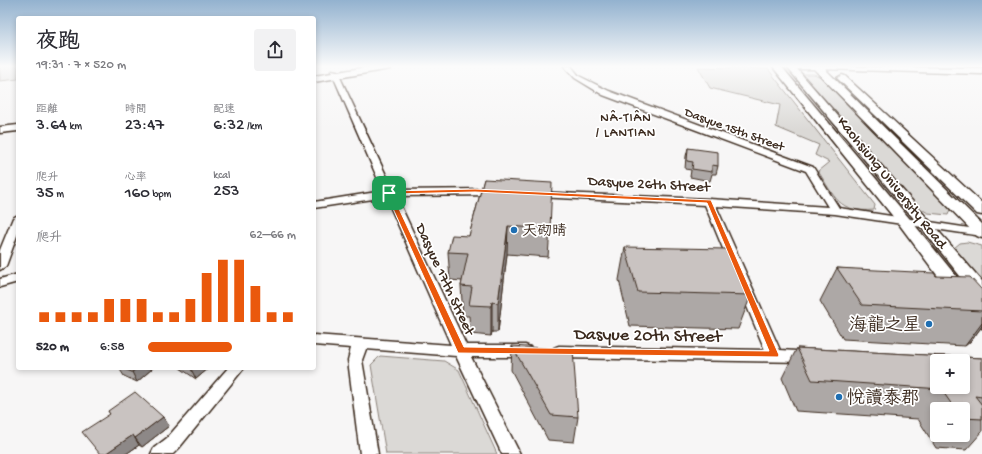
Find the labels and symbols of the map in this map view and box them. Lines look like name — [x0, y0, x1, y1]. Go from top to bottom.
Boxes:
street label: Dasyue 15th Street — [681, 105, 788, 156]
district label: NÂ-TIÂN / LANTIAN — [596, 109, 656, 141]
street label: Kaohsiung University Road — [833, 114, 951, 254]
street label: Dasyue 26th Street — [586, 173, 712, 197]
pin — [372, 176, 406, 210]
street label: Dasyue 17th Street — [410, 220, 479, 340]
place label: 天砌晴 — [522, 223, 567, 241]
marker: 天砌晴 — [509, 225, 519, 235]
place label: 海龍之星 — [849, 315, 921, 337]
marker: 海龍之星 — [924, 319, 934, 329]
street label: Dasyue 20th Street — [573, 325, 724, 348]
place label: 悅讀泰郡 — [847, 388, 919, 410]
marker: 悅讀泰郡 — [834, 392, 844, 402]

